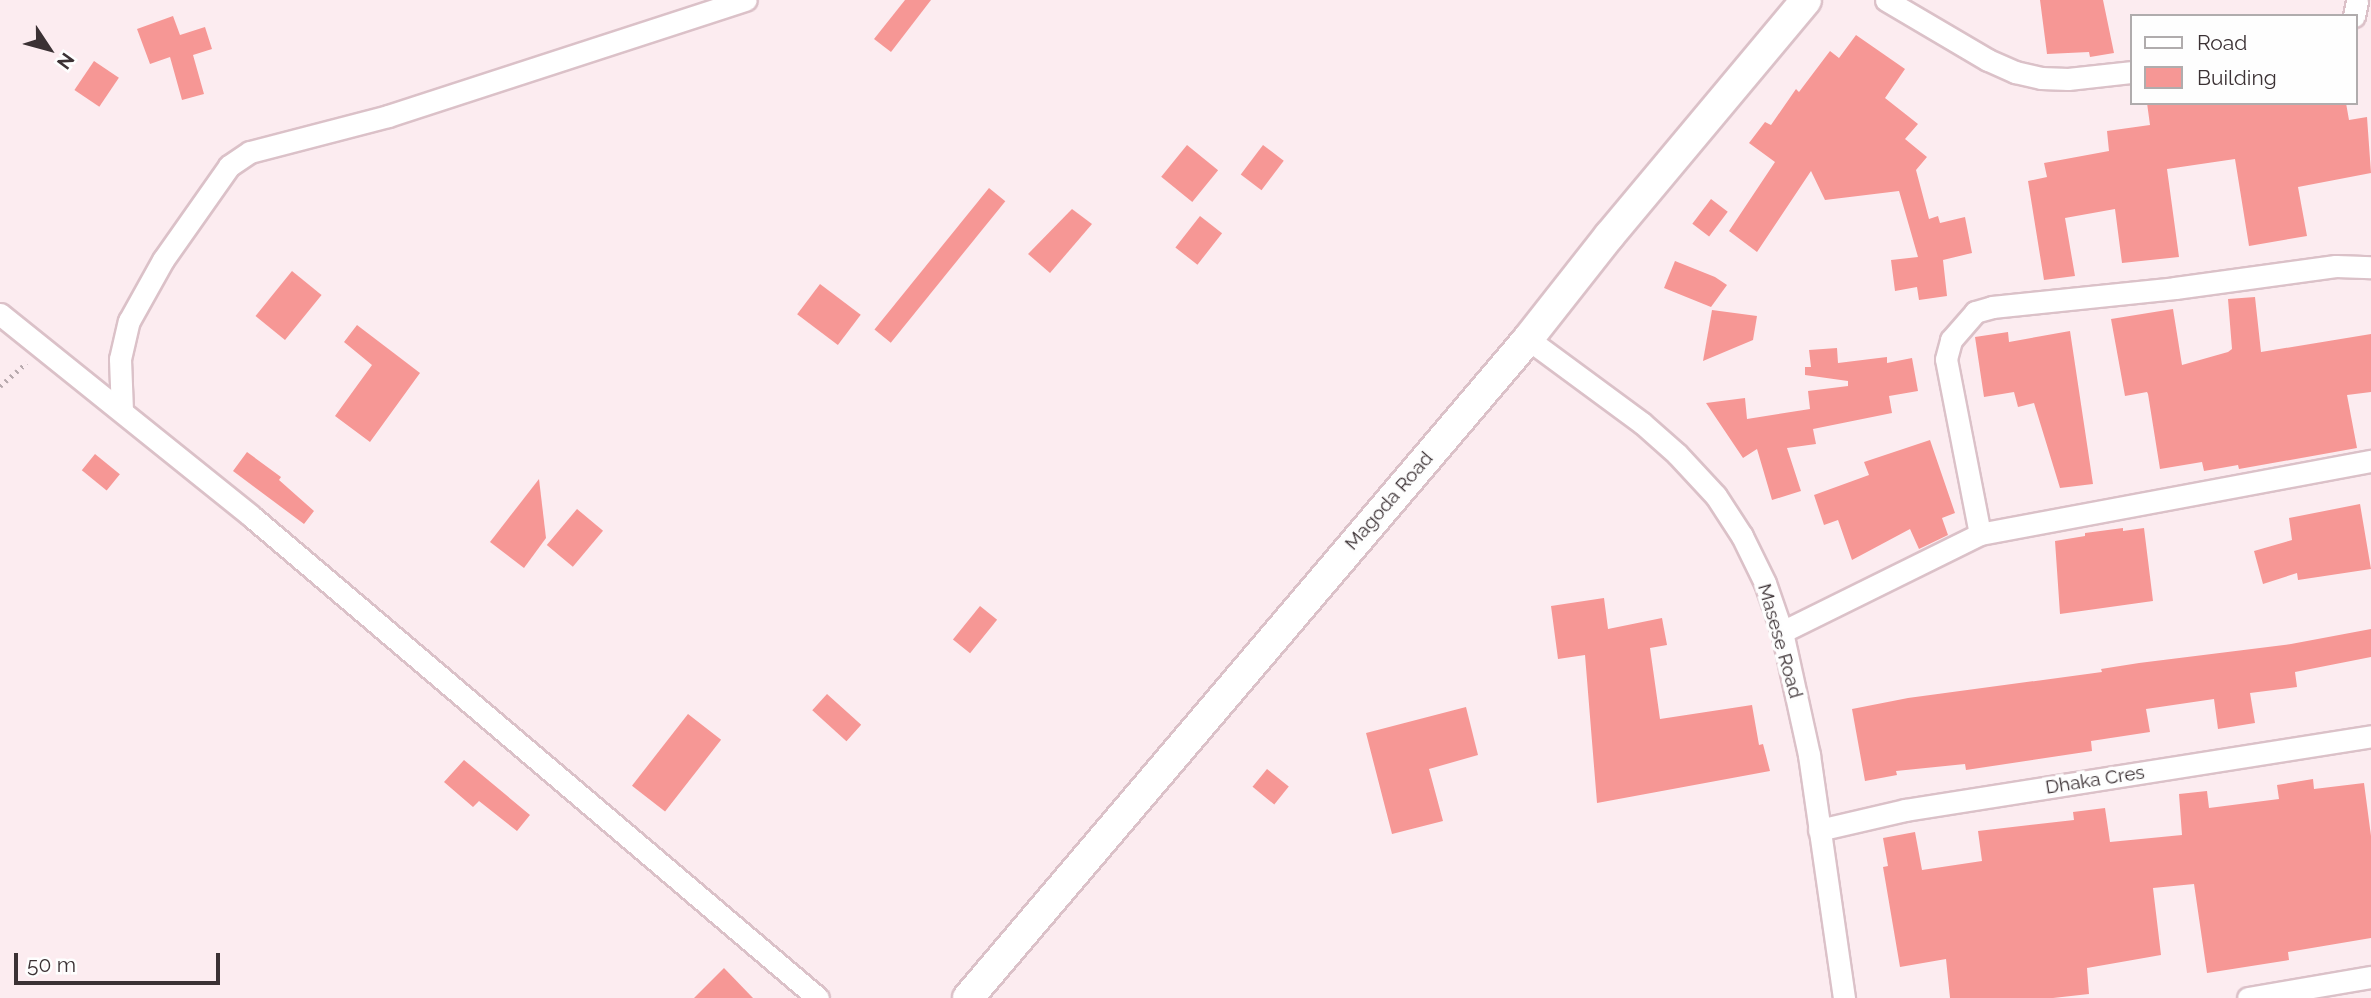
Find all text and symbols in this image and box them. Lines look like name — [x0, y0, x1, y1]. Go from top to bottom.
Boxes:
north arrow — [14, 14, 84, 84]
legend — [2130, 14, 2357, 105]
text: Road — [2197, 30, 2247, 55]
text: N — [53, 49, 79, 74]
text: Building — [2197, 65, 2277, 90]
street label: Magoda Road — [1340, 447, 1438, 555]
street label: Masese Road — [1753, 581, 1807, 701]
street label: Dhaka Cres — [2044, 761, 2146, 799]
scale bar — [18, 939, 224, 983]
text: 50 m — [27, 952, 76, 977]

